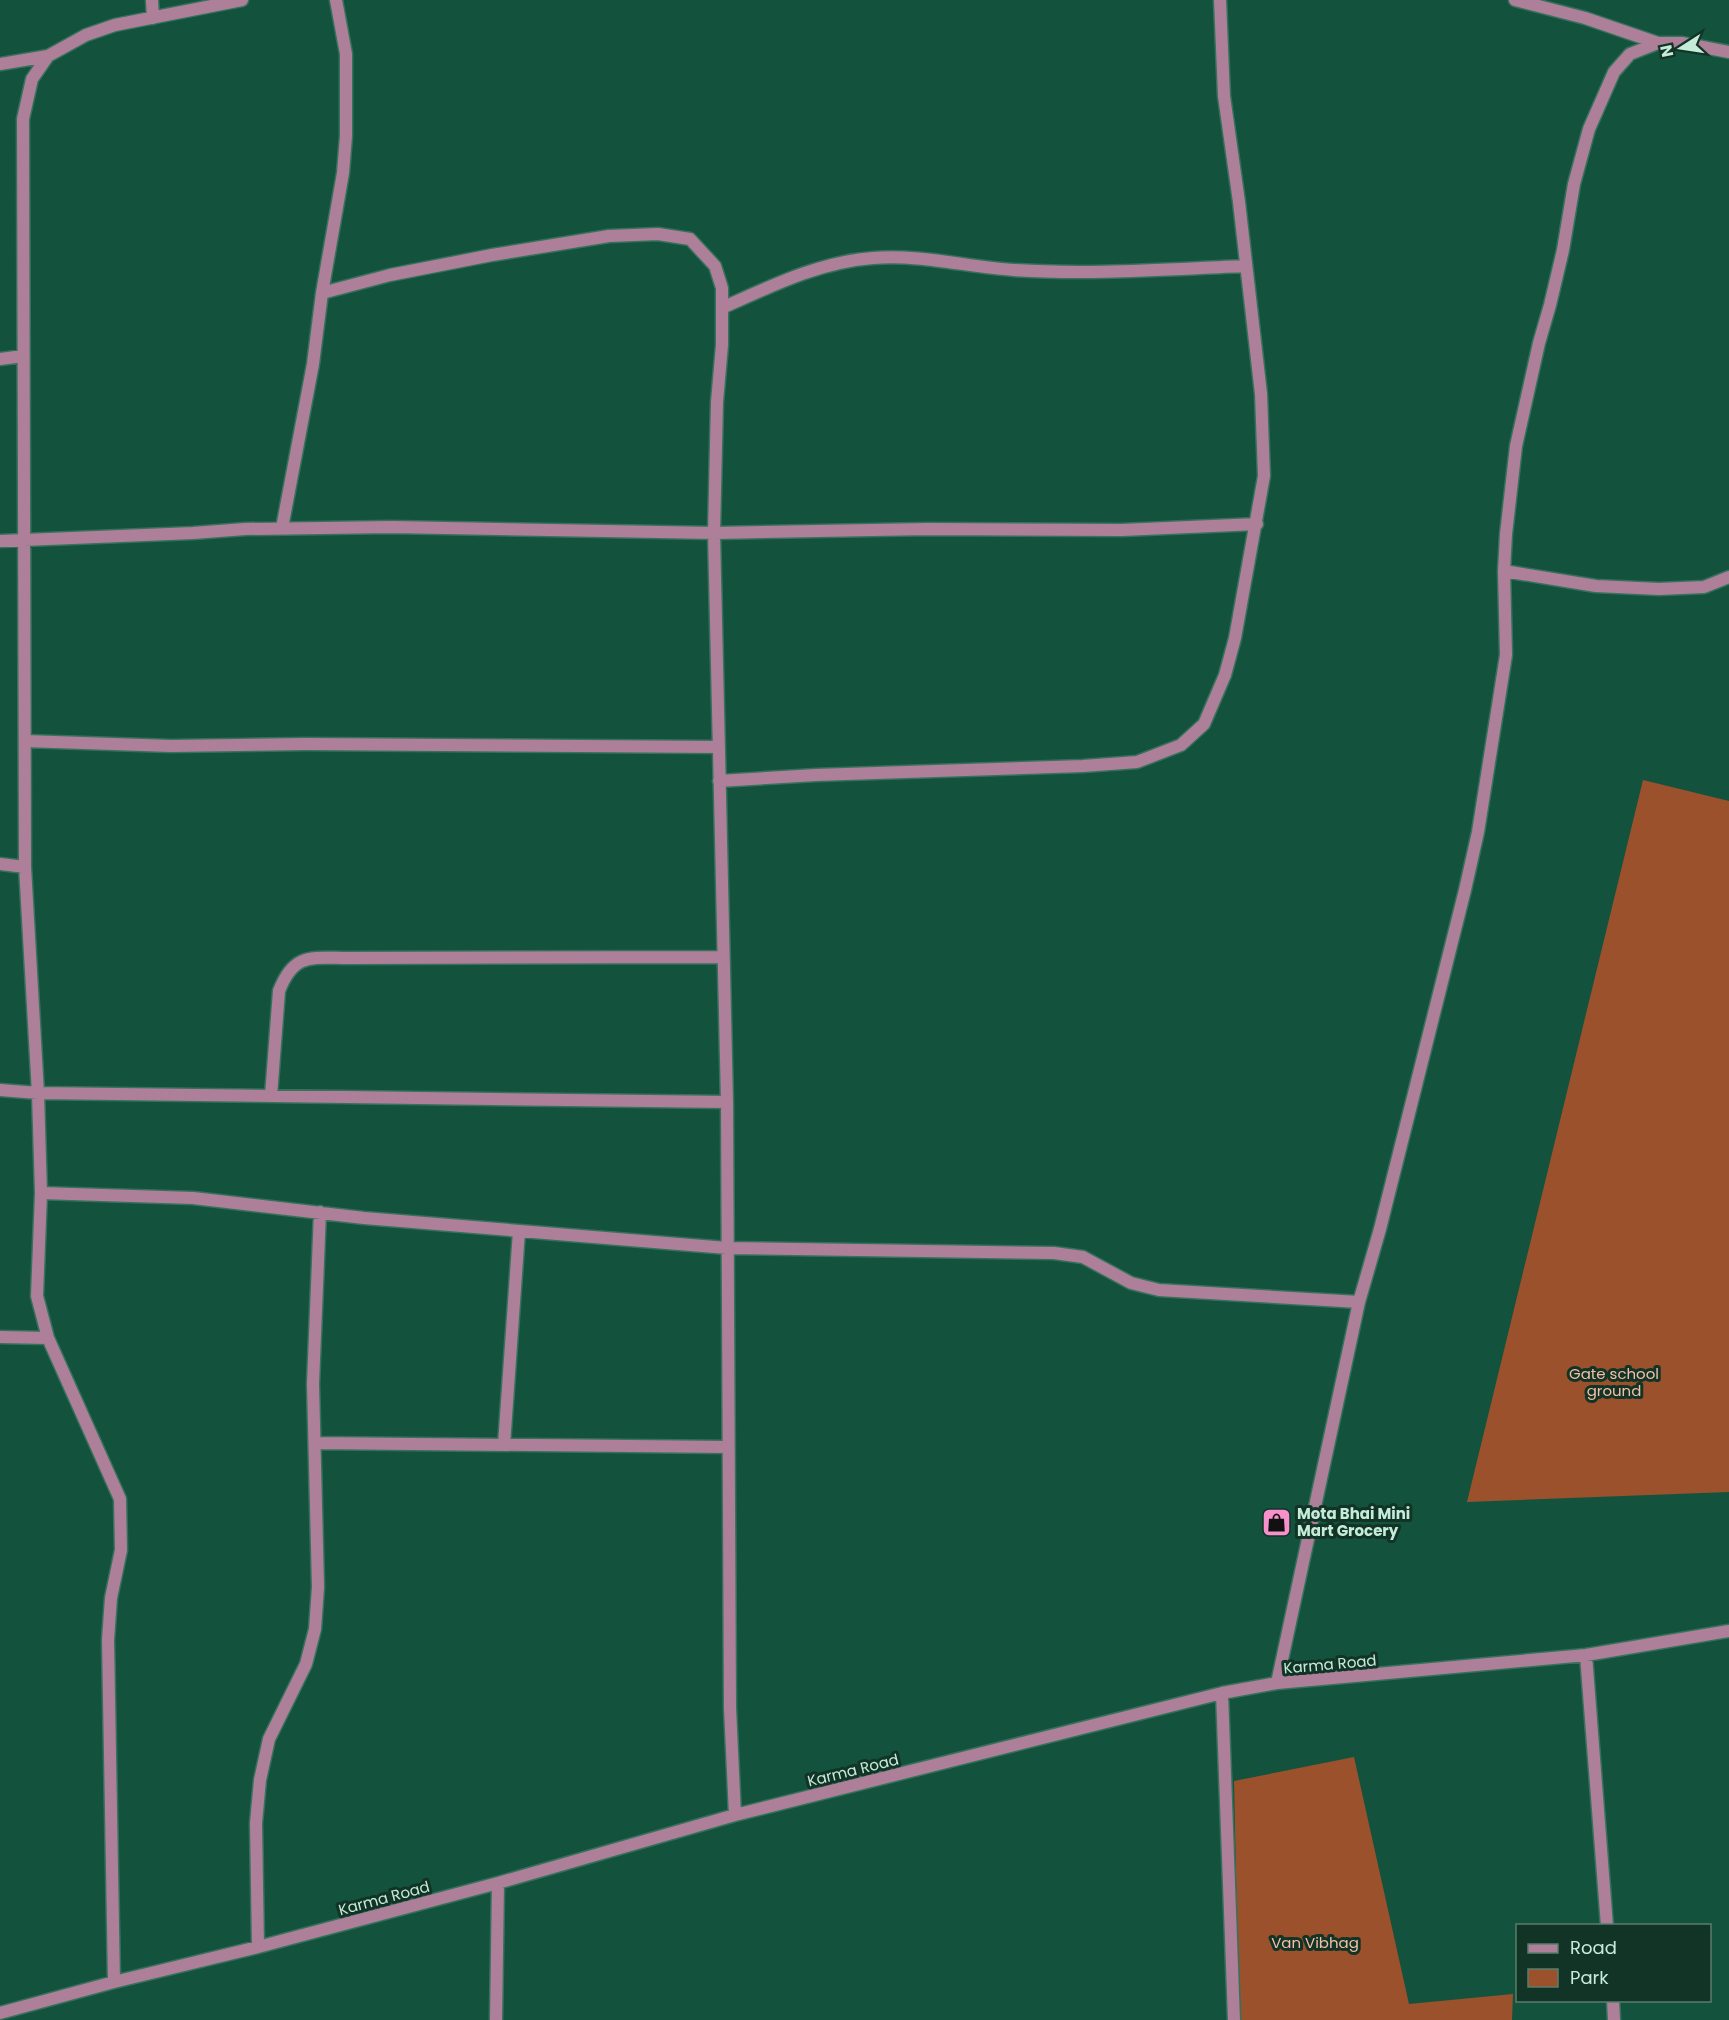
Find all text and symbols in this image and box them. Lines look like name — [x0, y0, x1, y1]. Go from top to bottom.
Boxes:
north arrow — [1651, 18, 1711, 78]
text: N — [1654, 43, 1679, 59]
park label: Gate school ground — [1569, 1363, 1659, 1401]
place label: Mota Bhai Mini Mart Grocery — [1297, 1503, 1410, 1541]
shop icon: Mota Bhai Mini Mart Grocery — [1260, 1506, 1292, 1538]
street label: Karma Road — [1283, 1649, 1377, 1679]
street label: Karma Road — [805, 1749, 901, 1791]
street label: Karma Road — [336, 1876, 432, 1920]
legend — [1516, 1924, 1711, 2002]
park label: Van Vibhag — [1271, 1932, 1359, 1953]
text: Road — [1570, 1935, 1617, 1960]
text: Park — [1570, 1965, 1609, 1990]

